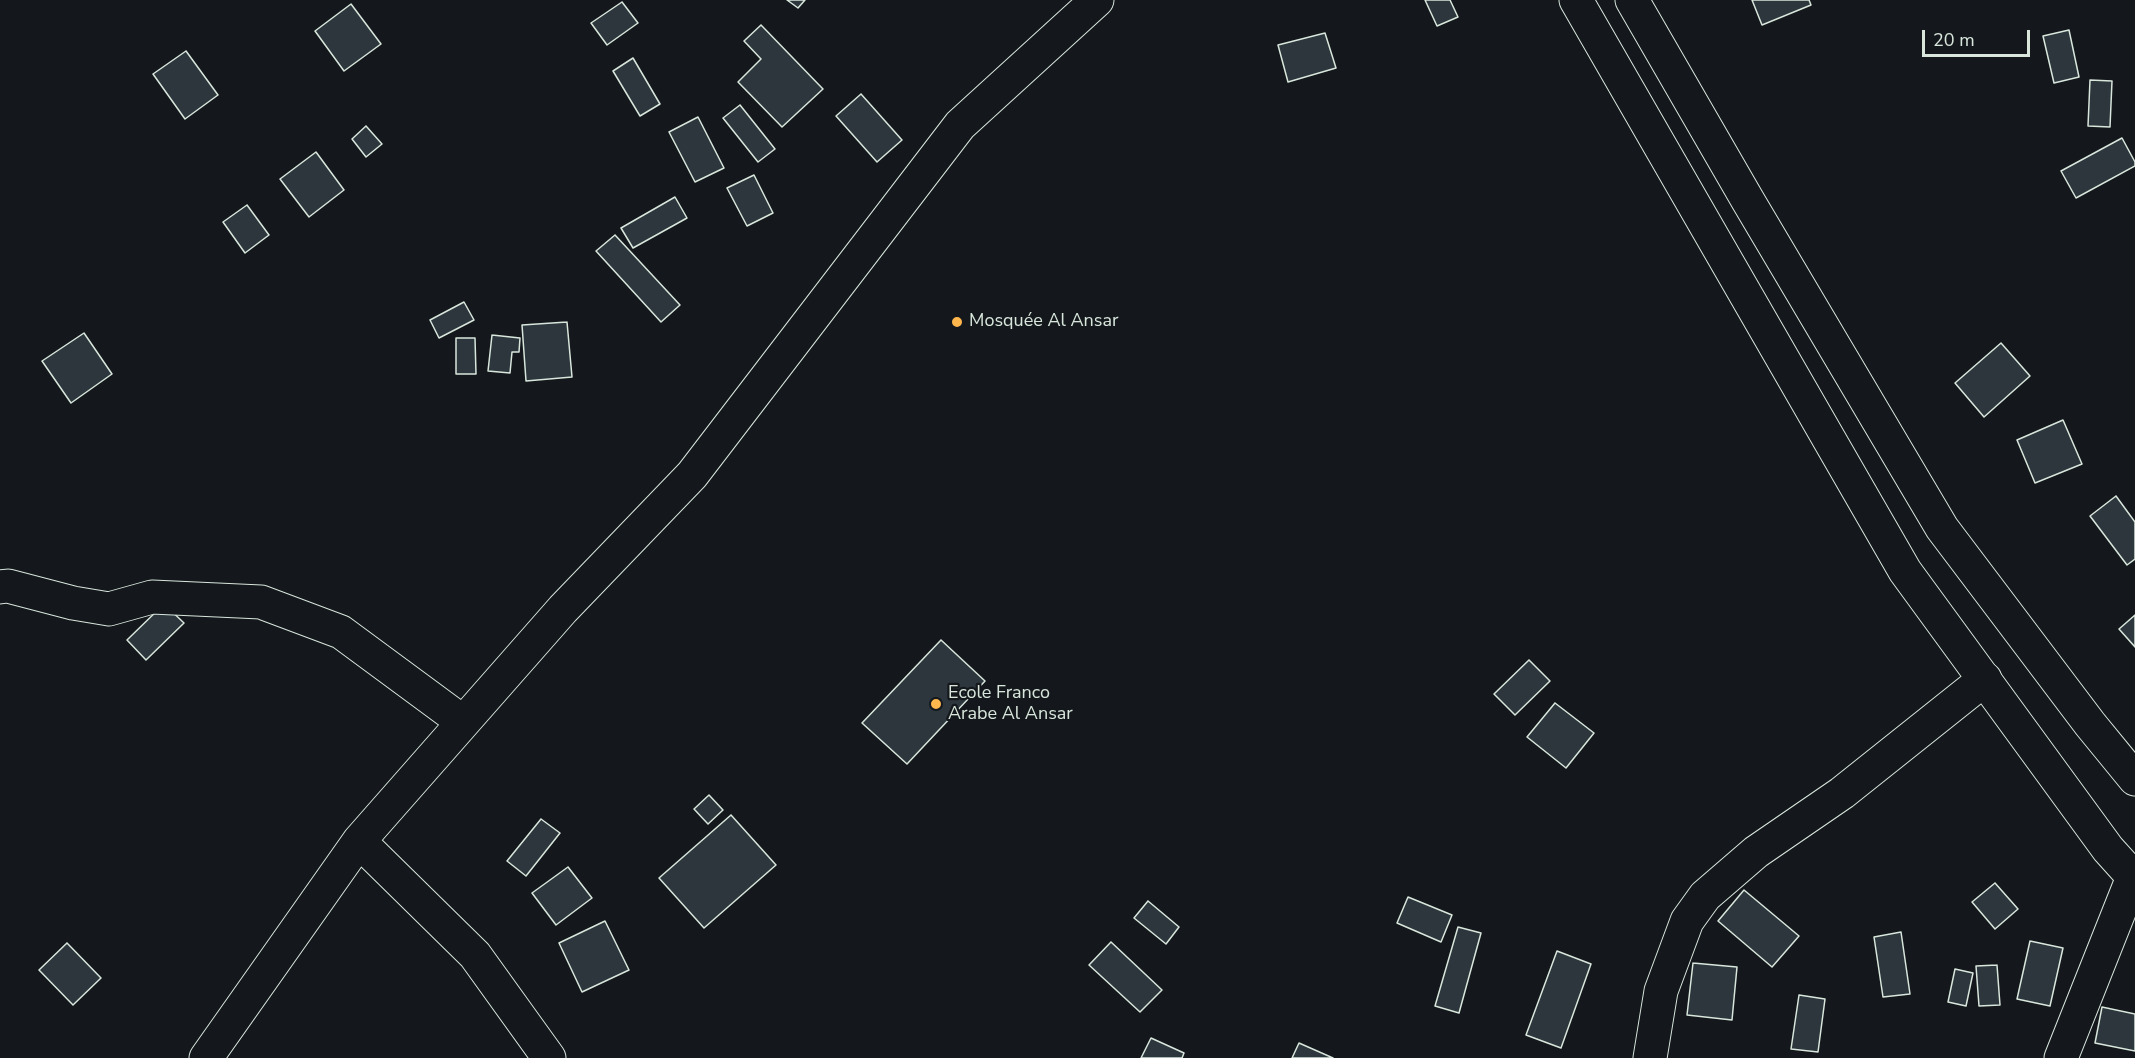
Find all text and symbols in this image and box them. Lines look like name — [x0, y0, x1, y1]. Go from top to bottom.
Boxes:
scale bar — [1925, 18, 2033, 56]
text: 20 m — [1933, 28, 1975, 52]
place label: Mosquée Al Ansar — [969, 311, 1118, 333]
marker: Mosquée Al Ansar — [950, 315, 964, 329]
place label: Ecole Franco Arabe Al Ansar — [948, 683, 1073, 726]
marker: Ecole Franco Arabe Al Ansar — [929, 697, 943, 711]

